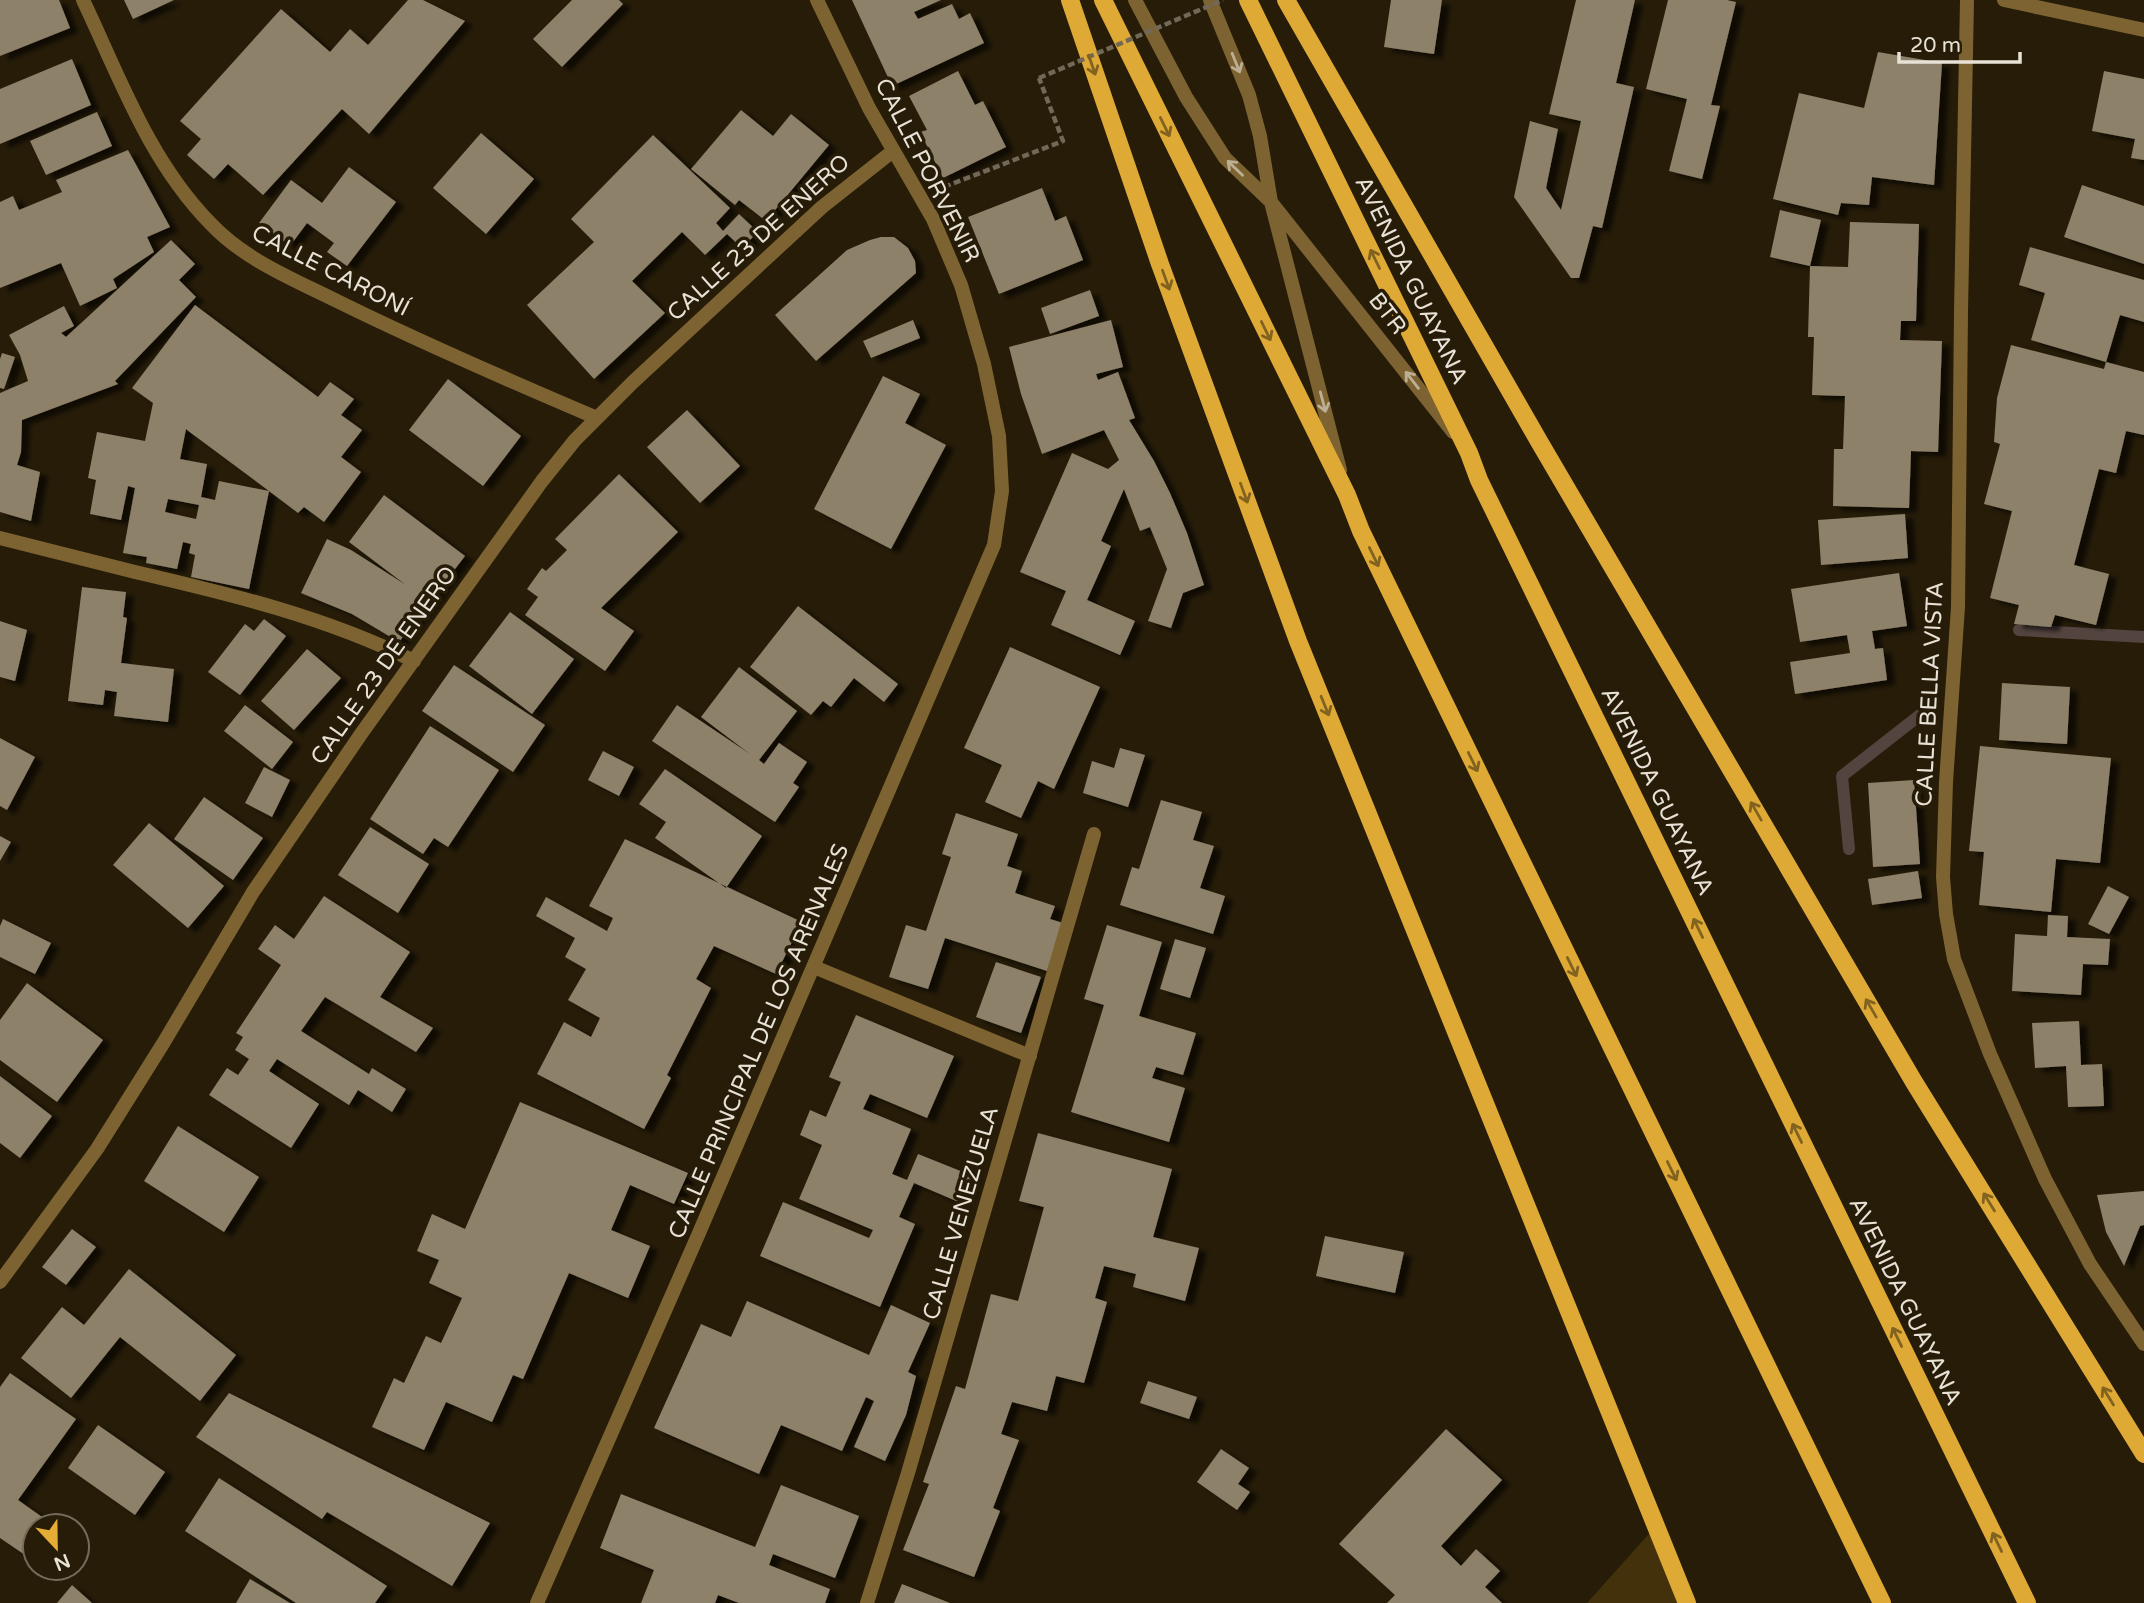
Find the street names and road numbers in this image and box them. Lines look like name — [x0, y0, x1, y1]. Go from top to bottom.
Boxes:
street label: CALLE PORVENIR — [869, 74, 986, 267]
street label: CALLE 23 DE ENERO — [662, 148, 856, 327]
street label: AVENIDA GUAYANA — [1349, 172, 1474, 389]
street label: CALLE CARONÍ — [247, 219, 414, 323]
street label: BTR — [1362, 287, 1412, 340]
street label: CALLE 23 DE ENERO — [305, 561, 463, 770]
street label: CALLE BELLA VISTA — [1910, 581, 1950, 807]
street label: AVENIDA GUAYANA — [1595, 683, 1720, 900]
street label: CALLE PRINCIPAL DE LOS ARENALES — [663, 840, 855, 1243]
street label: CALLE VENEZUELA — [917, 1103, 1005, 1323]
street label: AVENIDA GUAYANA — [1843, 1193, 1968, 1410]

